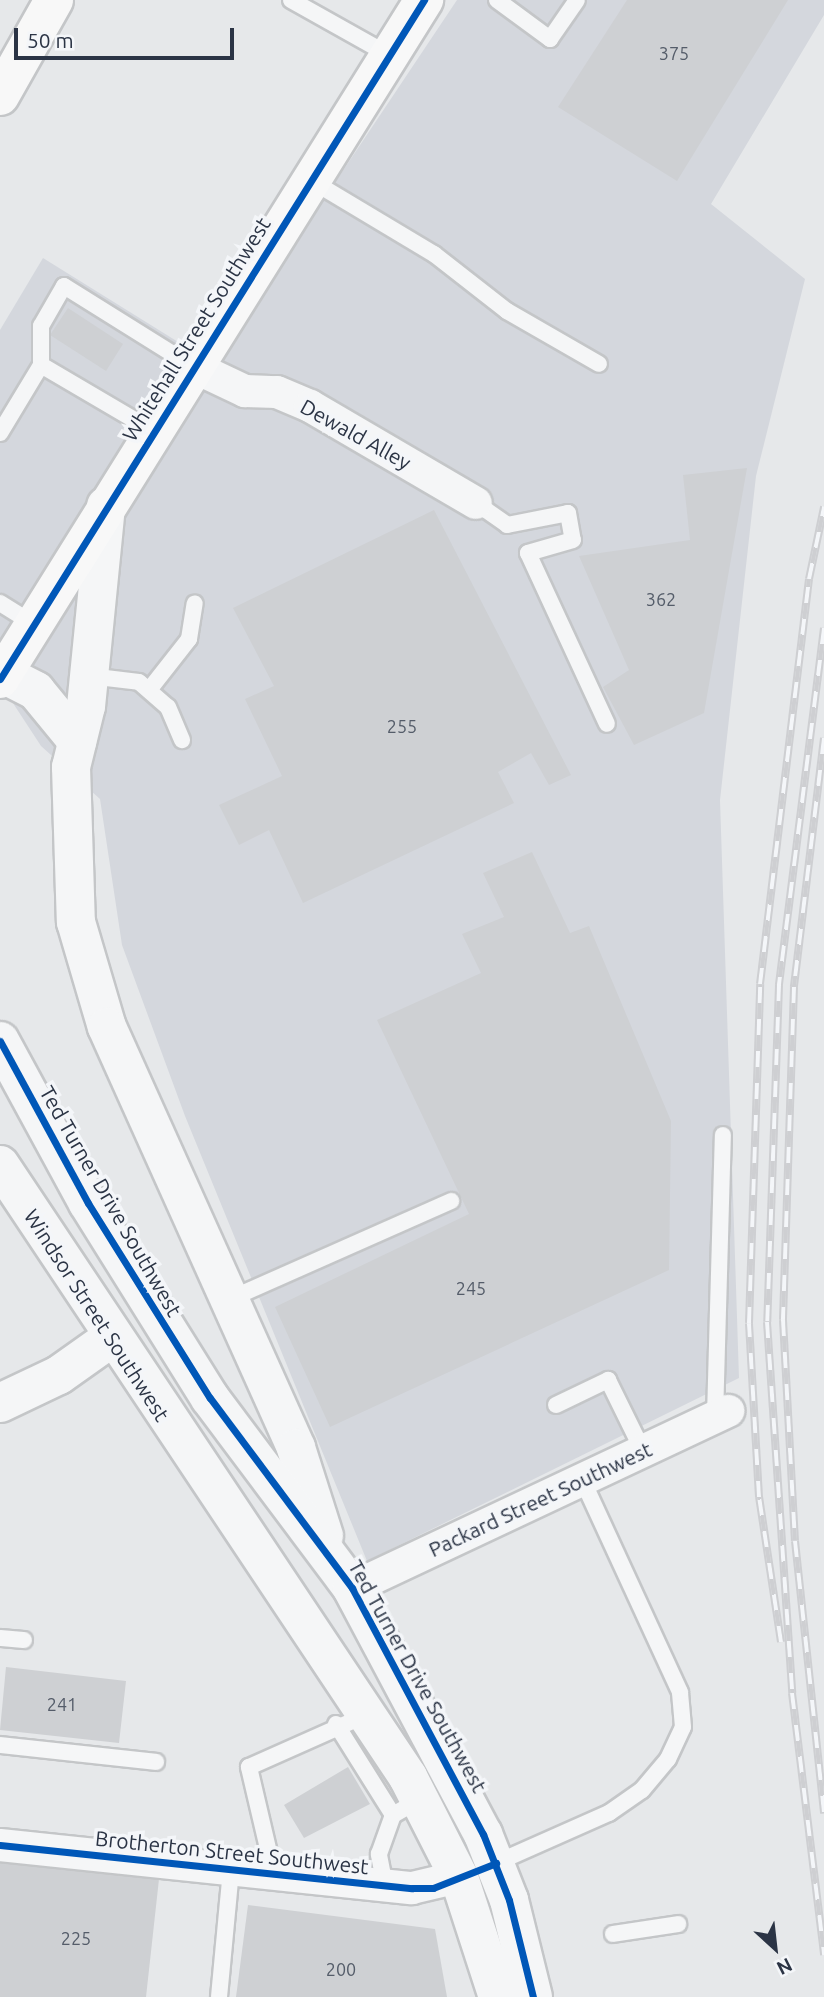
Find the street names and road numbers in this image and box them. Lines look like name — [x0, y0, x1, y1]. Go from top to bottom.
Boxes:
street label: Whitehall Street Southwest — [117, 212, 275, 446]
street label: Dewald Alley — [296, 393, 416, 475]
street label: Ted Turner Drive Southwest — [35, 1081, 187, 1321]
street label: Windsor Street Southwest — [19, 1204, 175, 1426]
street label: Packard Street Southwest — [424, 1436, 656, 1562]
street label: Ted Turner Drive Southwest — [343, 1555, 493, 1797]
street label: Brotherton Street Southwest — [94, 1825, 370, 1879]

